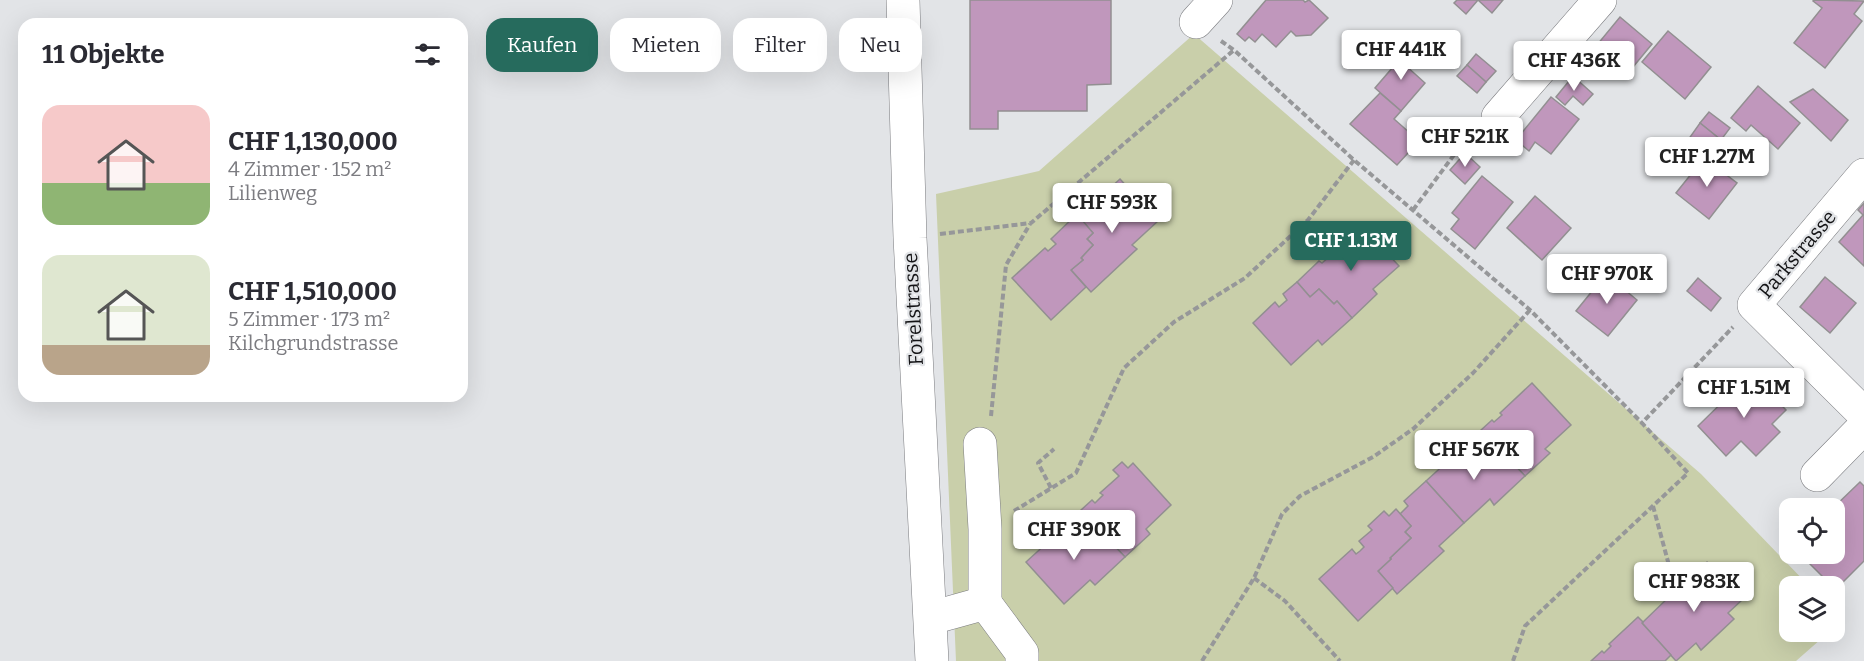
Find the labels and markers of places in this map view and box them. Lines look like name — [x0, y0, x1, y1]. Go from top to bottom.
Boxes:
pin: CHF 441K — [1339, 30, 1463, 81]
pin: CHF 436K — [1512, 41, 1636, 92]
pin: CHF 521K — [1403, 117, 1527, 168]
pin: CHF 1.27M — [1638, 137, 1776, 188]
pin: CHF 593K — [1050, 183, 1174, 234]
pin: CHF 1.13M — [1282, 221, 1420, 272]
pin: CHF 970K — [1545, 254, 1669, 305]
pin: CHF 1.51M — [1675, 368, 1813, 419]
pin: CHF 567K — [1412, 430, 1536, 481]
pin: CHF 390K — [1012, 510, 1136, 561]
pin: CHF 983K — [1632, 562, 1756, 613]

